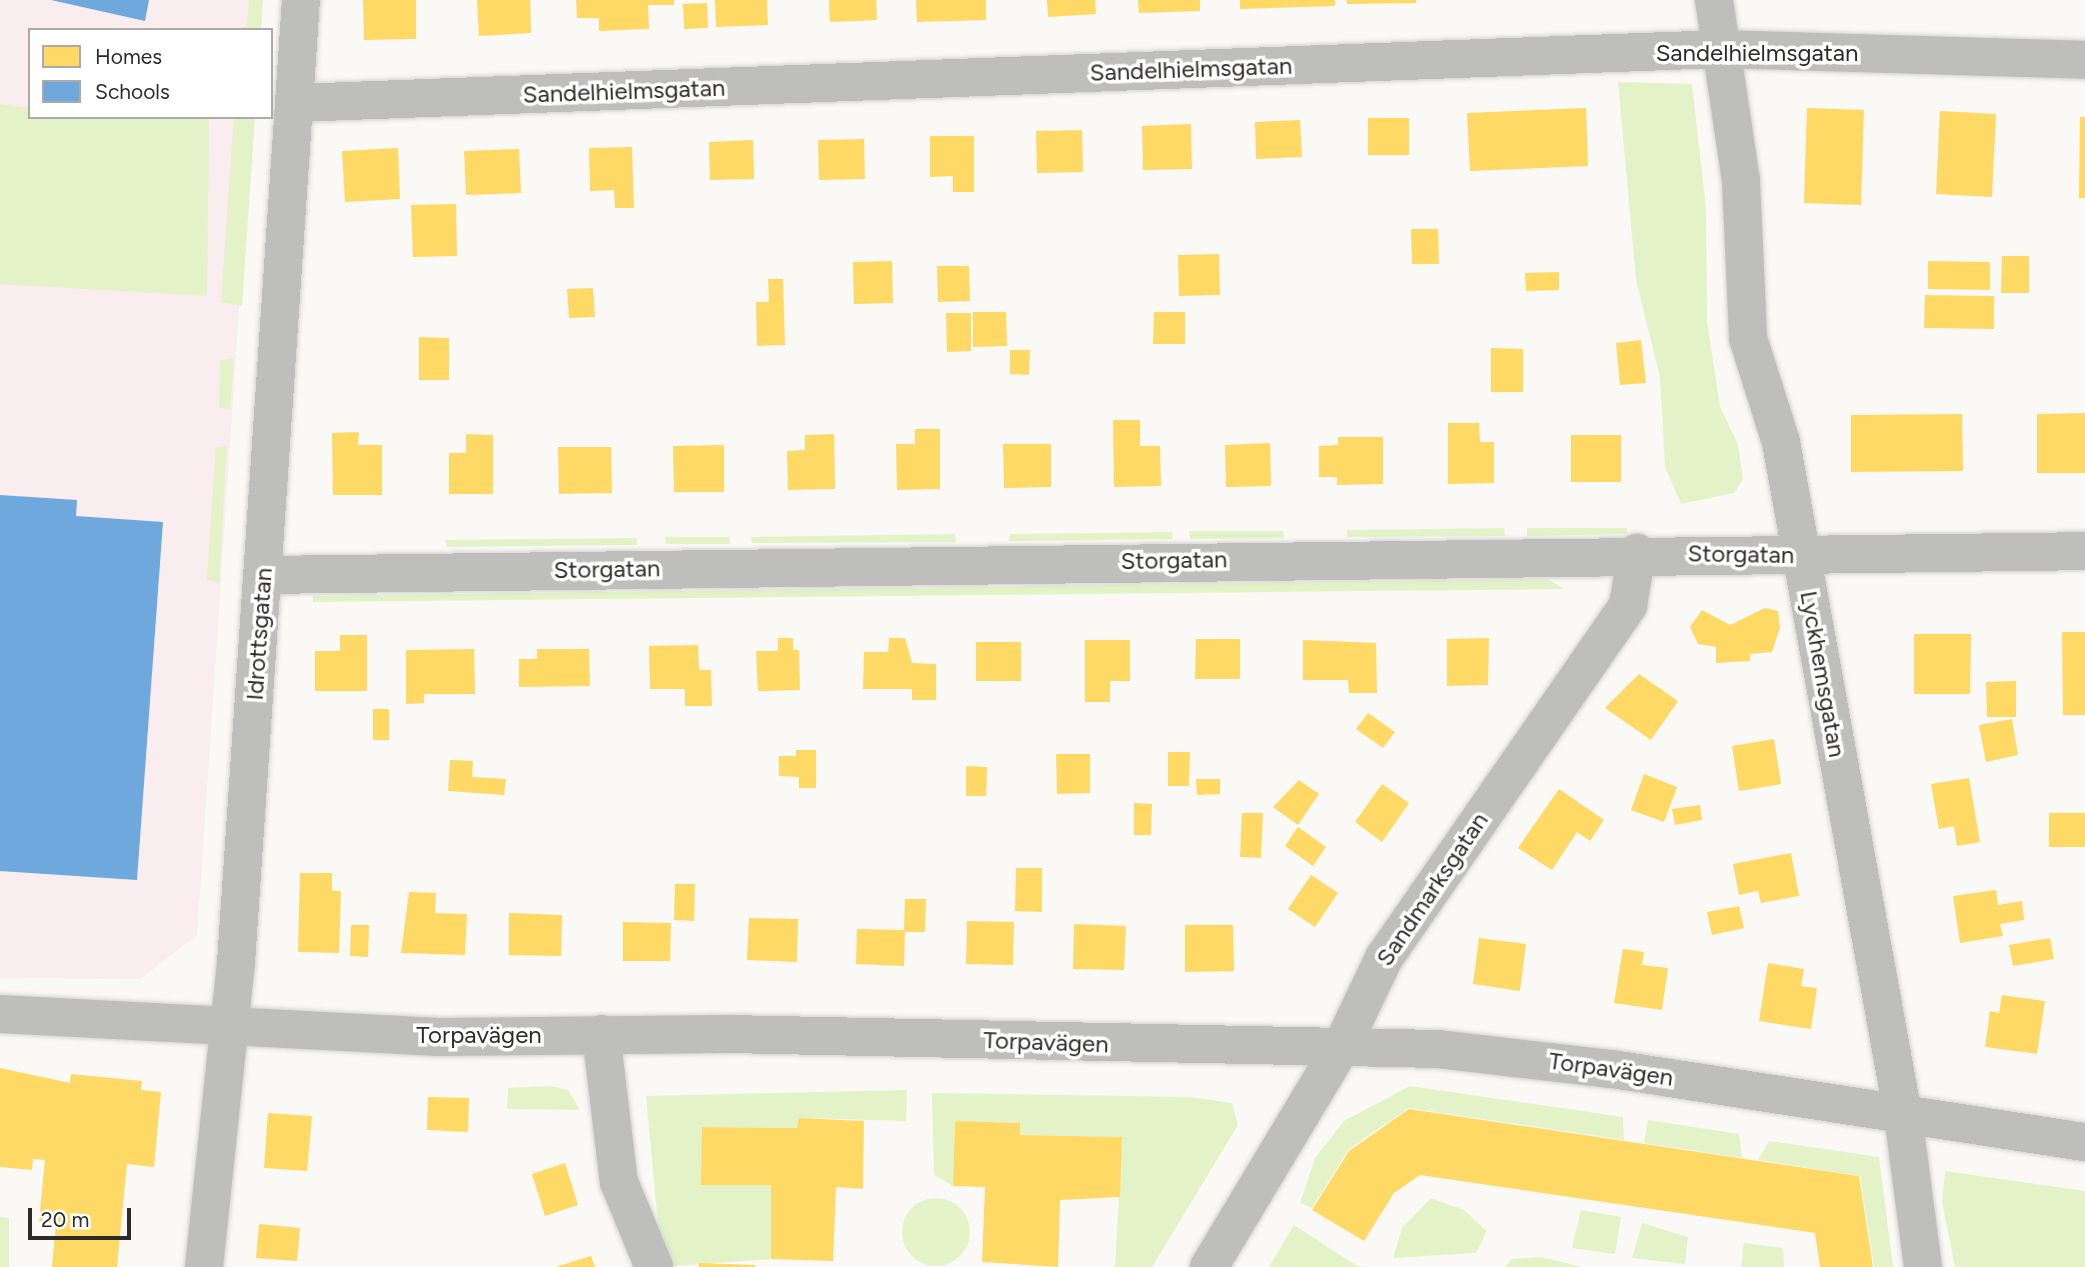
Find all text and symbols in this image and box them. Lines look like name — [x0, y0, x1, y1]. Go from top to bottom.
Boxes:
legend — [28, 28, 273, 119]
street label: Sandelhielmsgatan — [1656, 39, 1858, 67]
text: Homes — [95, 44, 162, 69]
street label: Sandelhielmsgatan — [1089, 51, 1293, 87]
street label: Sandelhielmsgatan — [522, 73, 726, 109]
text: Schools — [95, 79, 170, 104]
street label: Storgatan — [1687, 539, 1795, 569]
street label: Storgatan — [1120, 545, 1228, 575]
street label: Storgatan — [553, 554, 661, 584]
street label: Idrottsgatan — [240, 567, 278, 701]
street label: Lyckhemsgatan — [1794, 589, 1852, 759]
street label: Sandmarksgatan — [1370, 807, 1494, 971]
street label: Torpavägen — [416, 1021, 542, 1049]
street label: Torpavägen — [983, 1025, 1109, 1059]
street label: Torpavägen — [1547, 1046, 1675, 1092]
scale bar — [32, 1194, 135, 1238]
text: 20 m — [41, 1207, 89, 1232]

